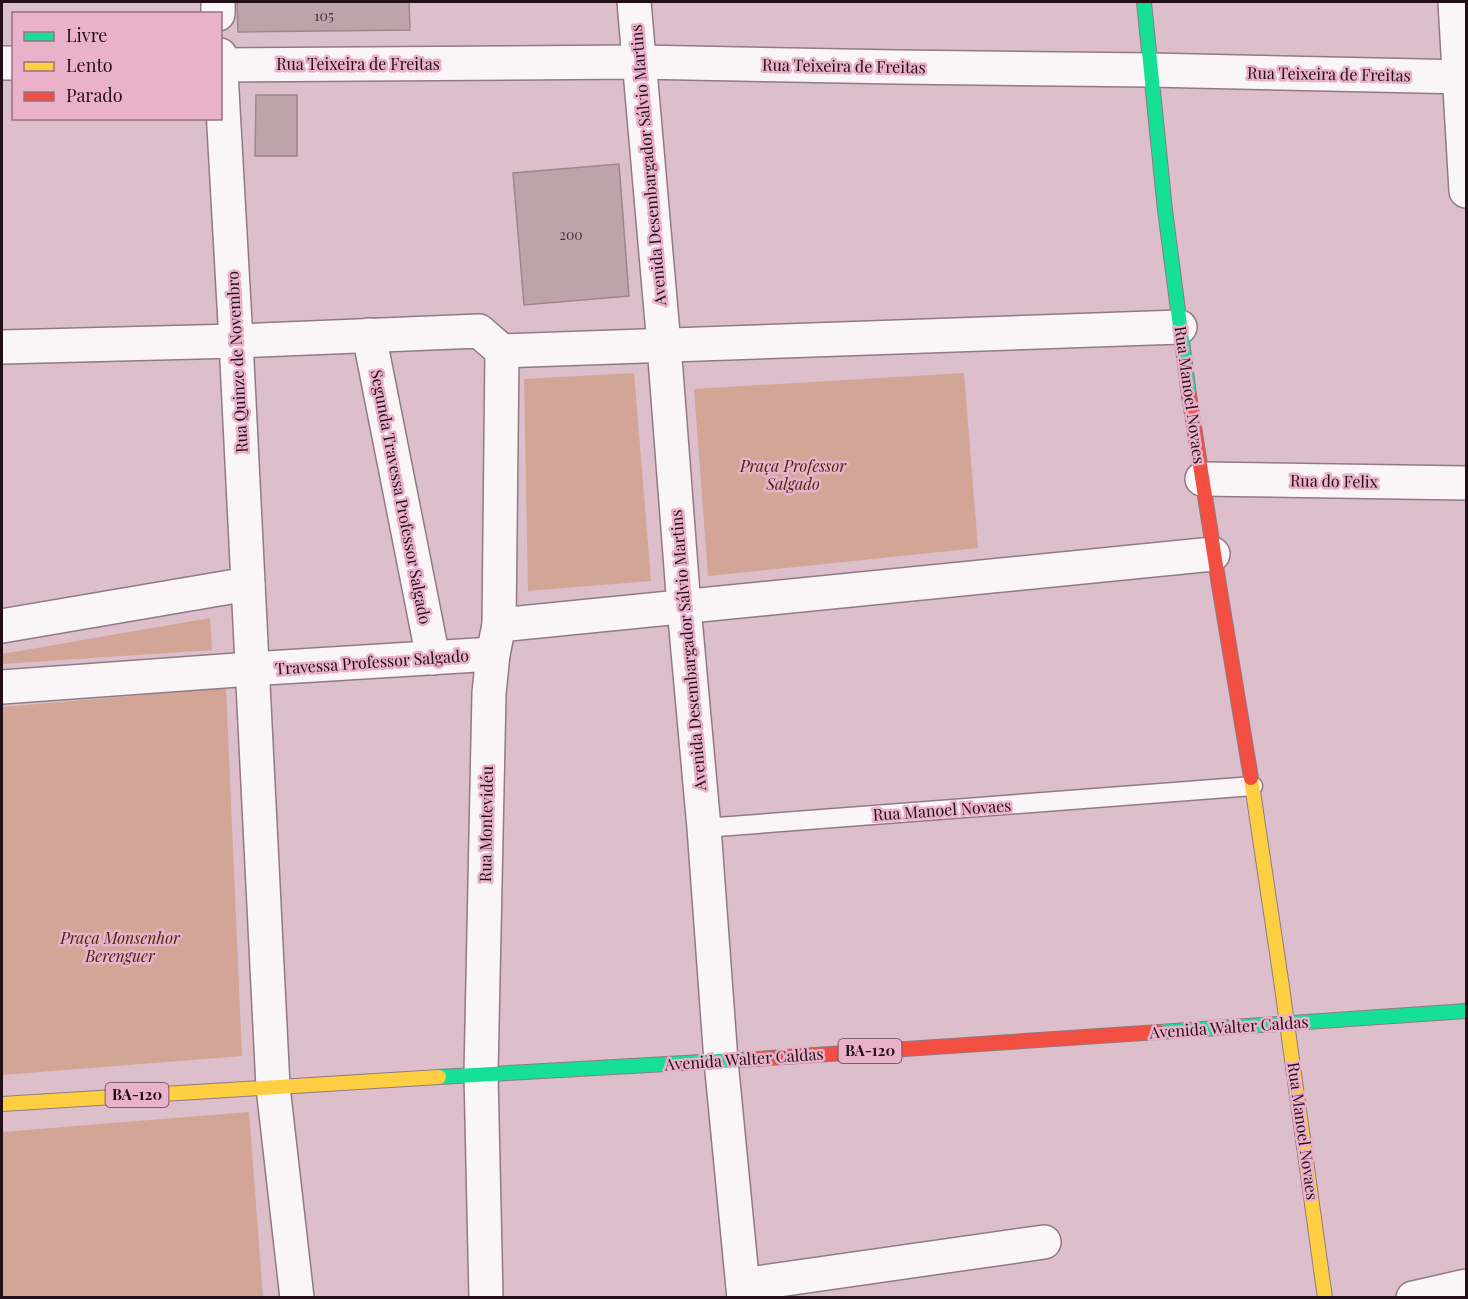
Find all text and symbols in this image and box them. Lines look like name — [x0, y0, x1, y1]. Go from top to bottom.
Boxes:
house number: 105 — [314, 6, 334, 25]
legend — [12, 12, 222, 120]
text: Livre — [66, 23, 107, 47]
street label: Avenida Desembargador Sálvio Martins — [625, 24, 670, 307]
text: Lento — [66, 53, 113, 77]
street label: Rua Teixeira de Freitas — [276, 53, 440, 74]
street label: Rua Teixeira de Freitas — [762, 54, 926, 77]
street label: Rua Teixeira de Freitas — [1247, 62, 1411, 85]
text: Parado — [66, 83, 123, 107]
house number: 200 — [559, 225, 583, 244]
street label: Rua Quinze de Novembro — [221, 270, 252, 454]
street label: Rua Manoel Novaes — [1170, 325, 1211, 465]
street label: Segunda Travessa Professor Salgado — [366, 368, 437, 626]
park label: Praça Professor Salgado — [739, 455, 847, 494]
street label: Rua do Felix — [1290, 469, 1379, 492]
street label: Avenida Desembargador Sálvio Martins — [665, 509, 710, 792]
street label: Travessa Professor Salgado — [274, 644, 470, 679]
street label: Rua Montevidéu — [474, 766, 497, 882]
street label: Rua Manoel Novaes — [872, 794, 1012, 825]
park label: Praça Monsenhor Berenguer — [59, 927, 181, 966]
street label: Avenida Walter Caldas — [1148, 1010, 1309, 1043]
road number: BA-120 — [838, 1039, 902, 1063]
street label: Avenida Walter Caldas — [663, 1042, 824, 1075]
street label: Rua Manoel Novaes — [1283, 1061, 1324, 1201]
road number: BA-120 — [106, 1083, 168, 1107]

